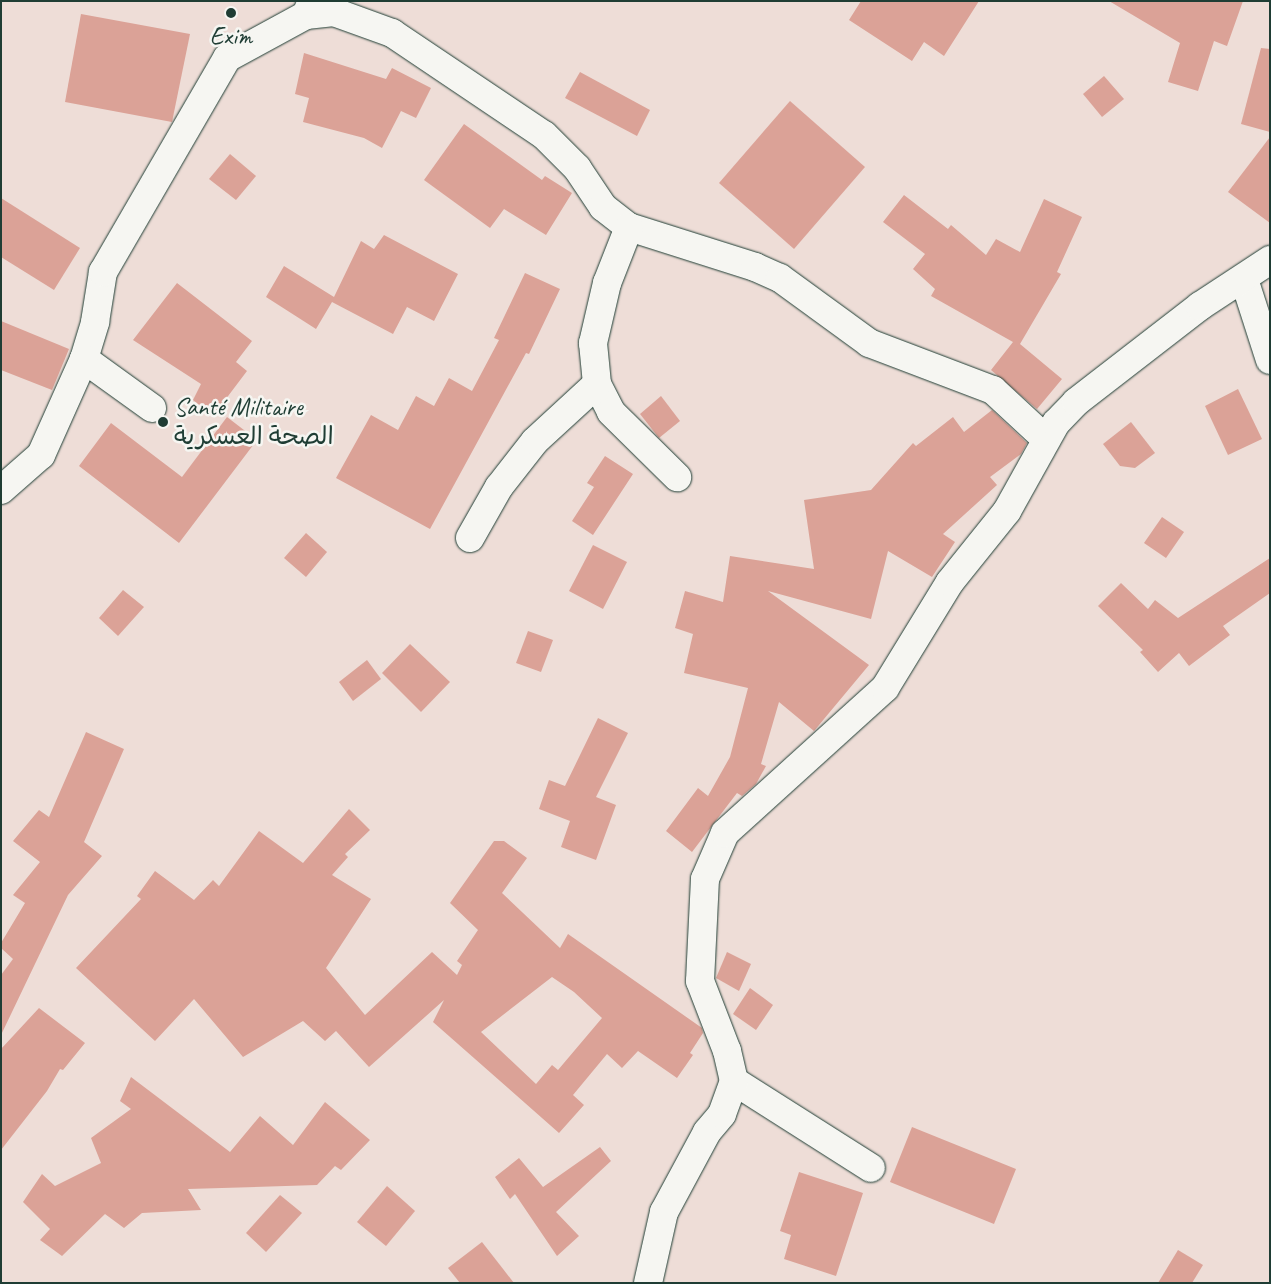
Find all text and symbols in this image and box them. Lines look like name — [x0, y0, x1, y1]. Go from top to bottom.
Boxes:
marker: Exim — [225, 7, 237, 19]
place label: Exim — [210, 21, 252, 51]
place label: Santé Militaire الصحة العسكرية — [174, 393, 334, 452]
marker: Santé Militaire الصحة العسكرية — [156, 415, 170, 429]

